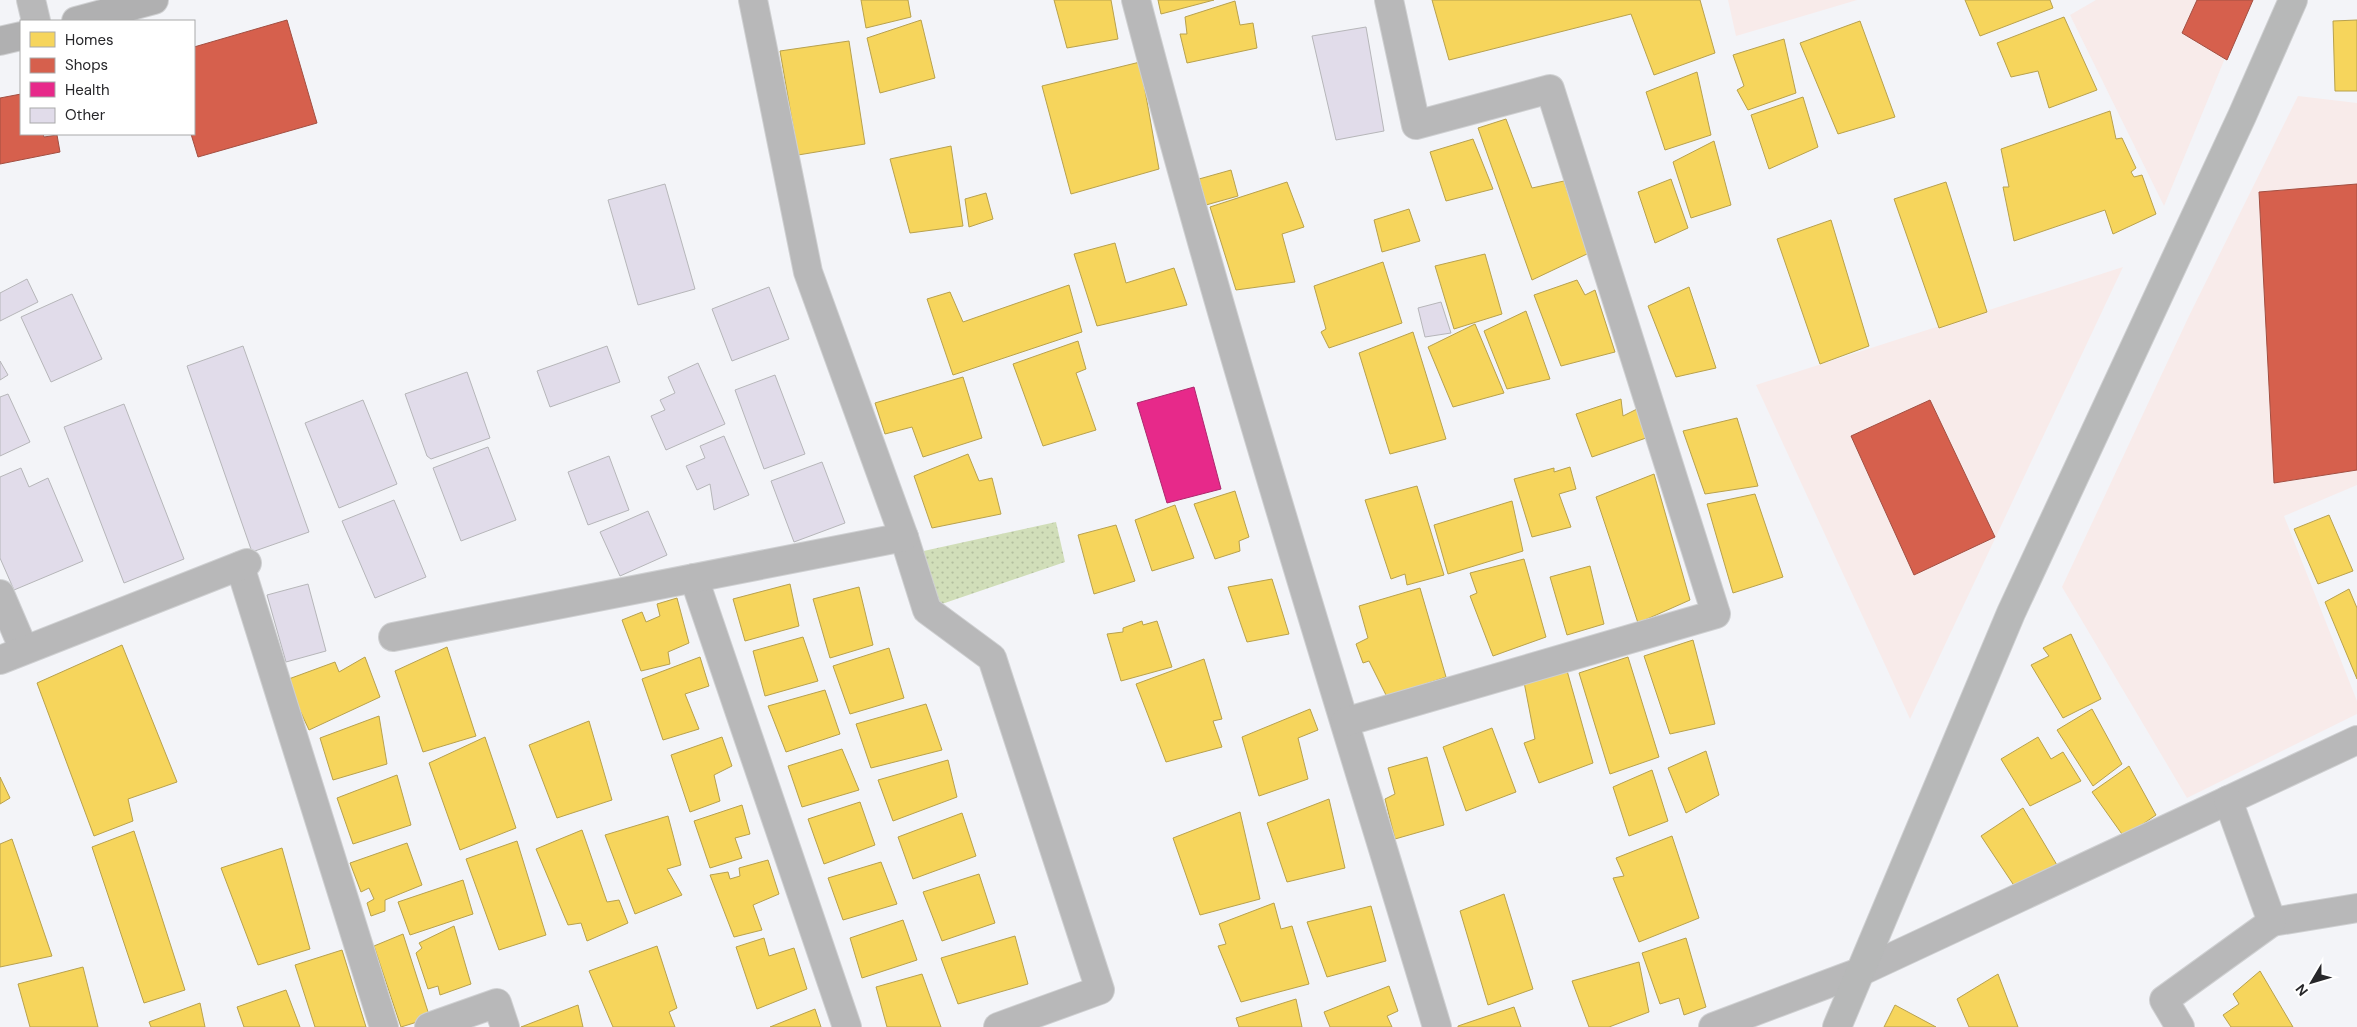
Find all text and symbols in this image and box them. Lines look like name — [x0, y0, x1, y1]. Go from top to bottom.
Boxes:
legend — [20, 20, 195, 135]
text: Homes — [65, 30, 114, 50]
text: Shops — [65, 55, 108, 75]
text: Health — [65, 80, 110, 100]
text: Other — [65, 105, 106, 125]
north arrow — [2287, 957, 2337, 1007]
text: N — [2292, 980, 2312, 1000]

